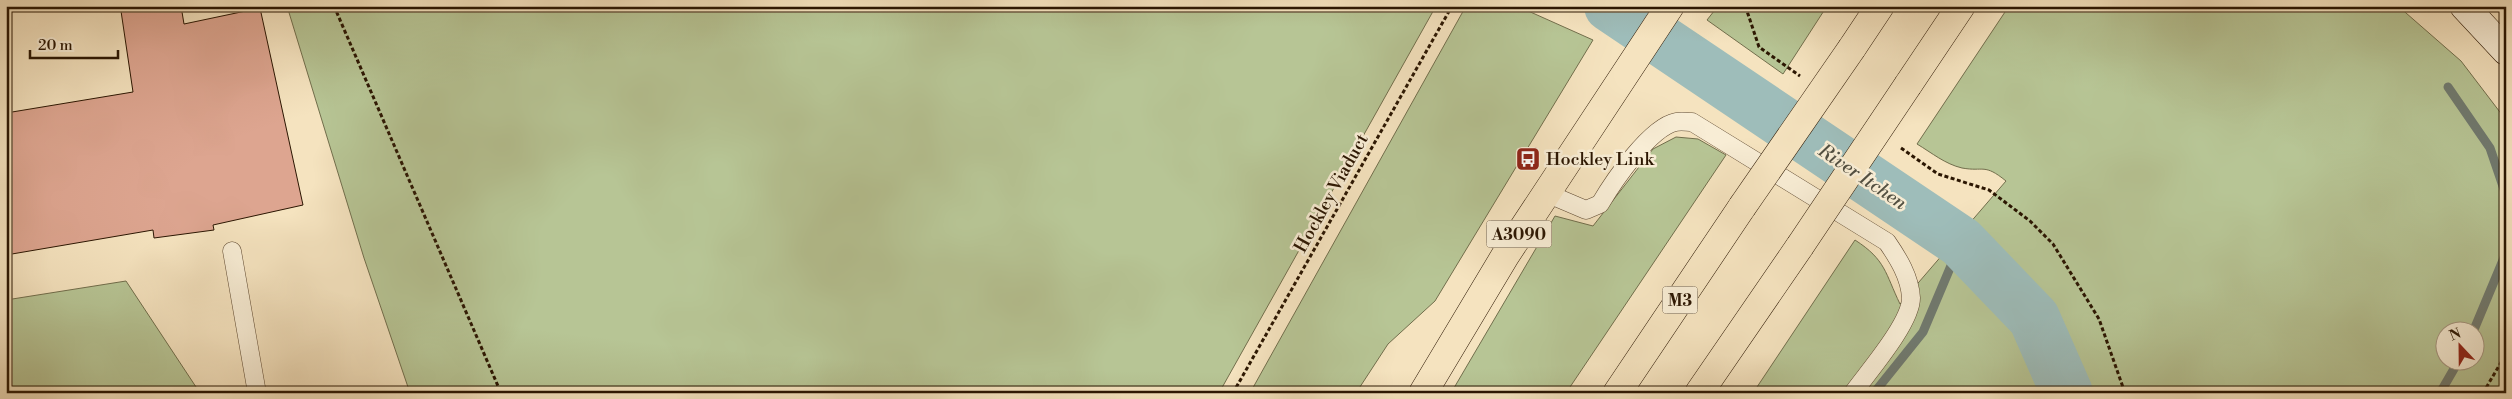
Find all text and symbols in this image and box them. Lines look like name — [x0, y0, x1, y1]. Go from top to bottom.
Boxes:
scale bar — [30, 28, 118, 60]
text: 20 m — [38, 36, 73, 55]
street label: Hockley Viaduct — [1289, 129, 1374, 257]
water label: River Itchen — [1813, 138, 1911, 215]
bus stop icon: Hockley Link — [1515, 146, 1541, 172]
place label: Hockley Link — [1546, 148, 1655, 171]
road number: A3090 — [1486, 220, 1552, 248]
road number: M3 — [1662, 286, 1698, 314]
north arrow — [2434, 322, 2484, 372]
text: N — [2447, 324, 2464, 345]

